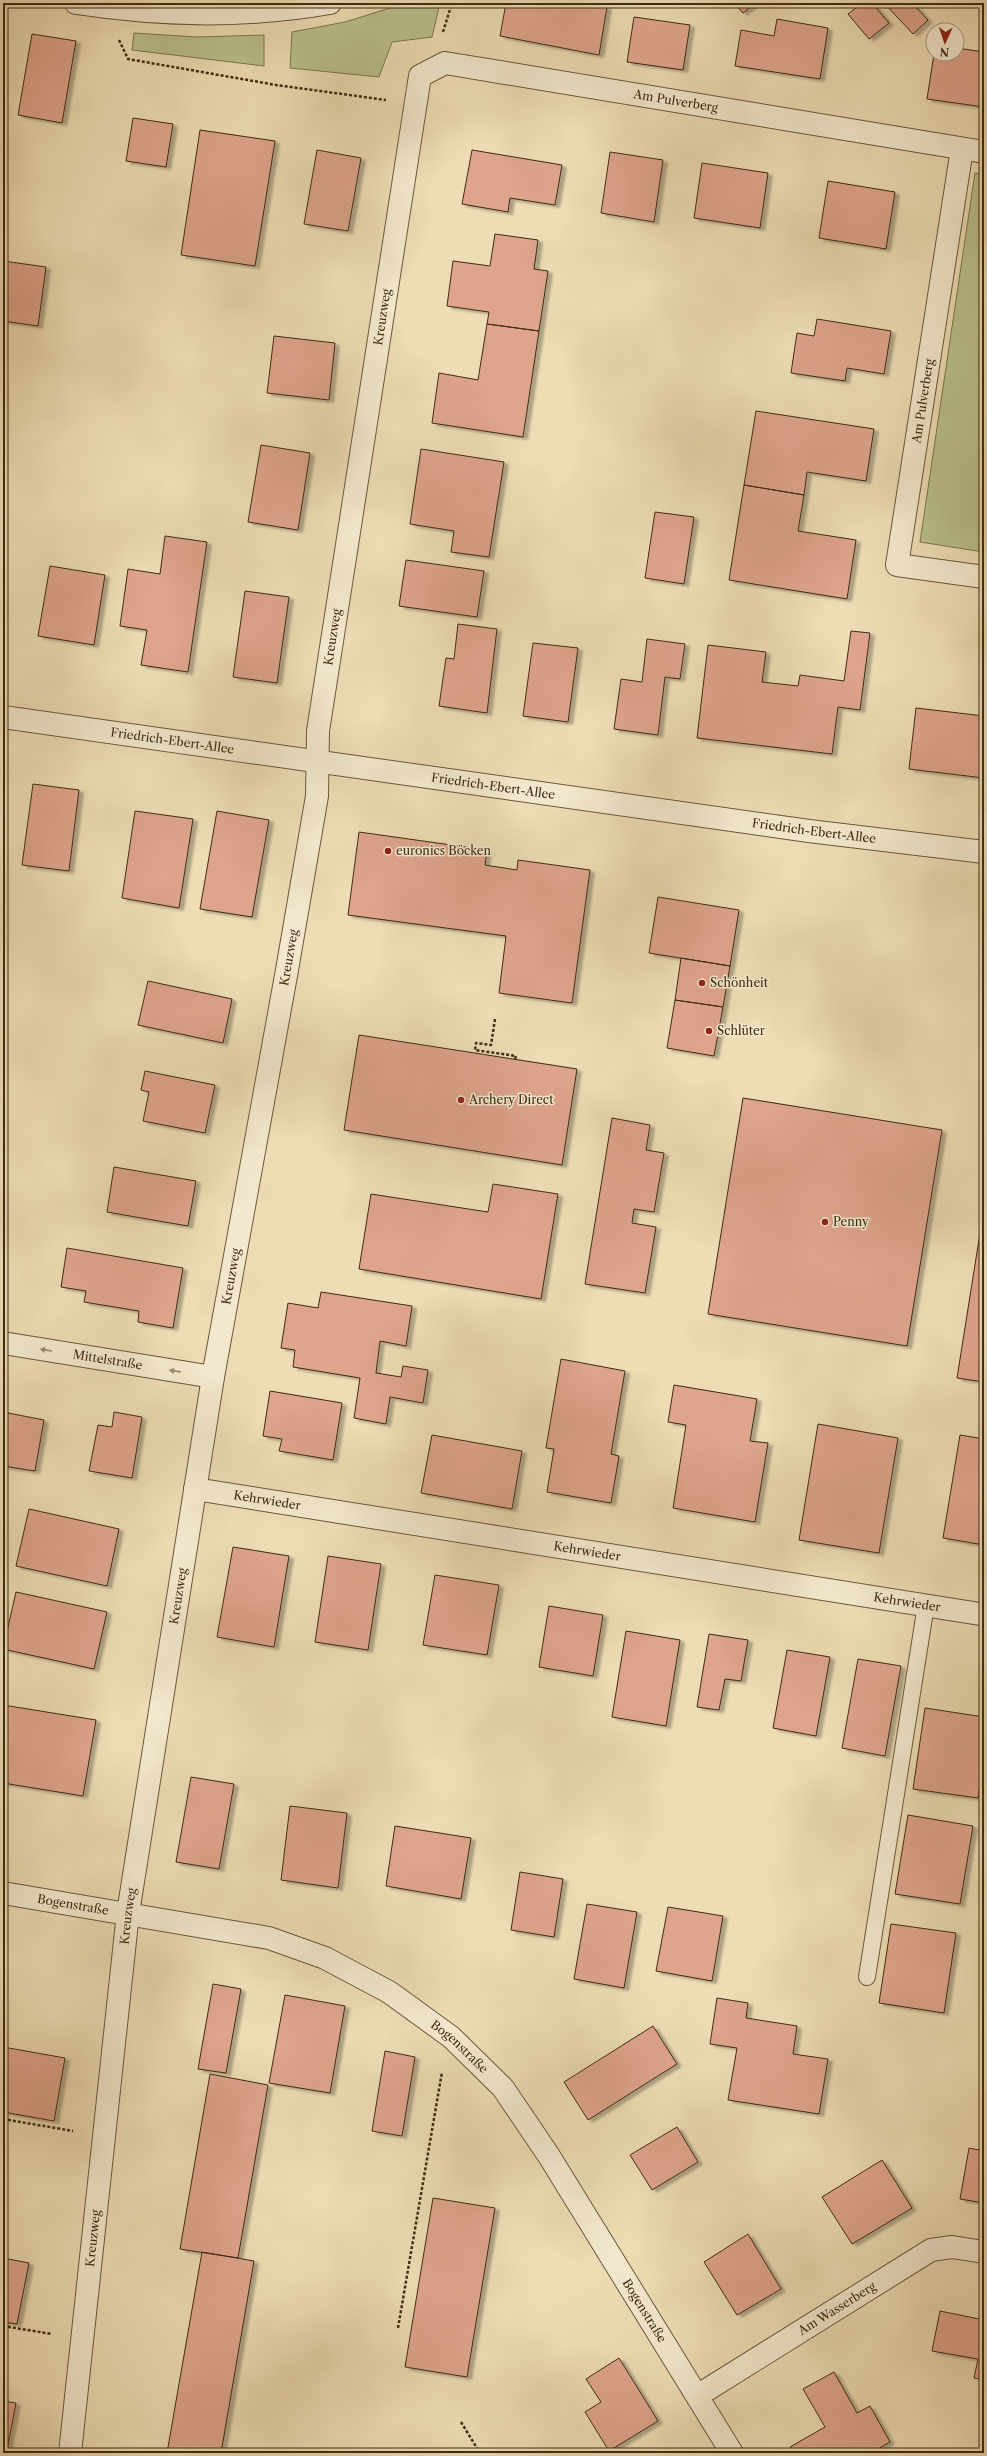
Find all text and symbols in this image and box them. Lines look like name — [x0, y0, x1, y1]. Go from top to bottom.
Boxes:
north arrow — [925, 22, 965, 62]
text: N — [939, 45, 950, 59]
street label: Am Pulverberg — [631, 86, 720, 115]
street label: Kreuzweg — [370, 287, 394, 346]
street label: Am Pulverberg — [908, 357, 937, 445]
street label: Kreuzweg — [320, 607, 344, 667]
street label: Friedrich-Ebert-Allee — [110, 724, 235, 757]
street label: Friedrich-Ebert-Allee — [430, 770, 556, 802]
street label: Friedrich-Ebert-Allee — [751, 815, 877, 846]
place label: euronics Böcken — [396, 843, 491, 858]
marker: euronics Böcken — [383, 846, 393, 856]
street label: Kreuzweg — [276, 927, 301, 987]
place label: Schönheit — [710, 975, 769, 990]
marker: Schönheit — [697, 978, 707, 988]
place label: Schlüter — [717, 1023, 765, 1038]
marker: Schlüter — [704, 1026, 714, 1036]
place label: Archery Direct — [468, 1092, 554, 1107]
marker: Archery Direct — [456, 1095, 466, 1105]
place label: Penny — [833, 1214, 869, 1229]
marker: Penny — [820, 1217, 830, 1227]
street label: Kreuzweg — [218, 1246, 243, 1306]
street label: Mittelstraße — [72, 1346, 144, 1373]
one-way arrow — [40, 1347, 52, 1353]
one-way arrow — [168, 1368, 181, 1374]
street label: Kehrwieder — [233, 1487, 302, 1513]
street label: Kehrwieder — [552, 1538, 622, 1564]
street label: Kreuzweg — [166, 1566, 190, 1625]
street label: Kehrwieder — [872, 1589, 942, 1615]
street label: Kreuzweg — [117, 1886, 139, 1945]
street label: Bogenstraße — [36, 1891, 110, 1918]
street label: Bogenstraße — [428, 2017, 492, 2076]
street label: Kreuzweg — [82, 2208, 103, 2267]
street label: Bogenstraße — [619, 2276, 670, 2345]
street label: Am Wasserberg — [794, 2278, 879, 2339]

